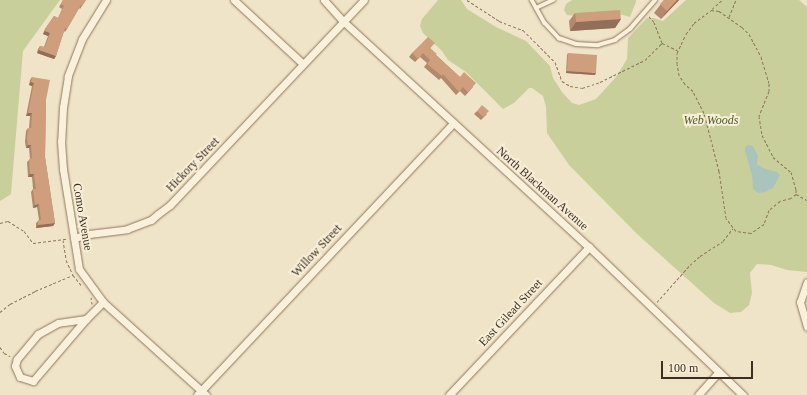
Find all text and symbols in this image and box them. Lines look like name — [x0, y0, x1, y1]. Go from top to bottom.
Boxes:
park label: Web Woods — [684, 114, 738, 128]
street label: Hickory Street — [163, 135, 223, 195]
street label: North Blackman Avenue — [493, 144, 591, 234]
street label: Como Avenue — [69, 182, 95, 252]
street label: Willow Street — [289, 222, 345, 280]
street label: East Gilead Street — [476, 276, 546, 350]
scale bar — [663, 353, 755, 379]
text: 100 m — [668, 361, 698, 375]

